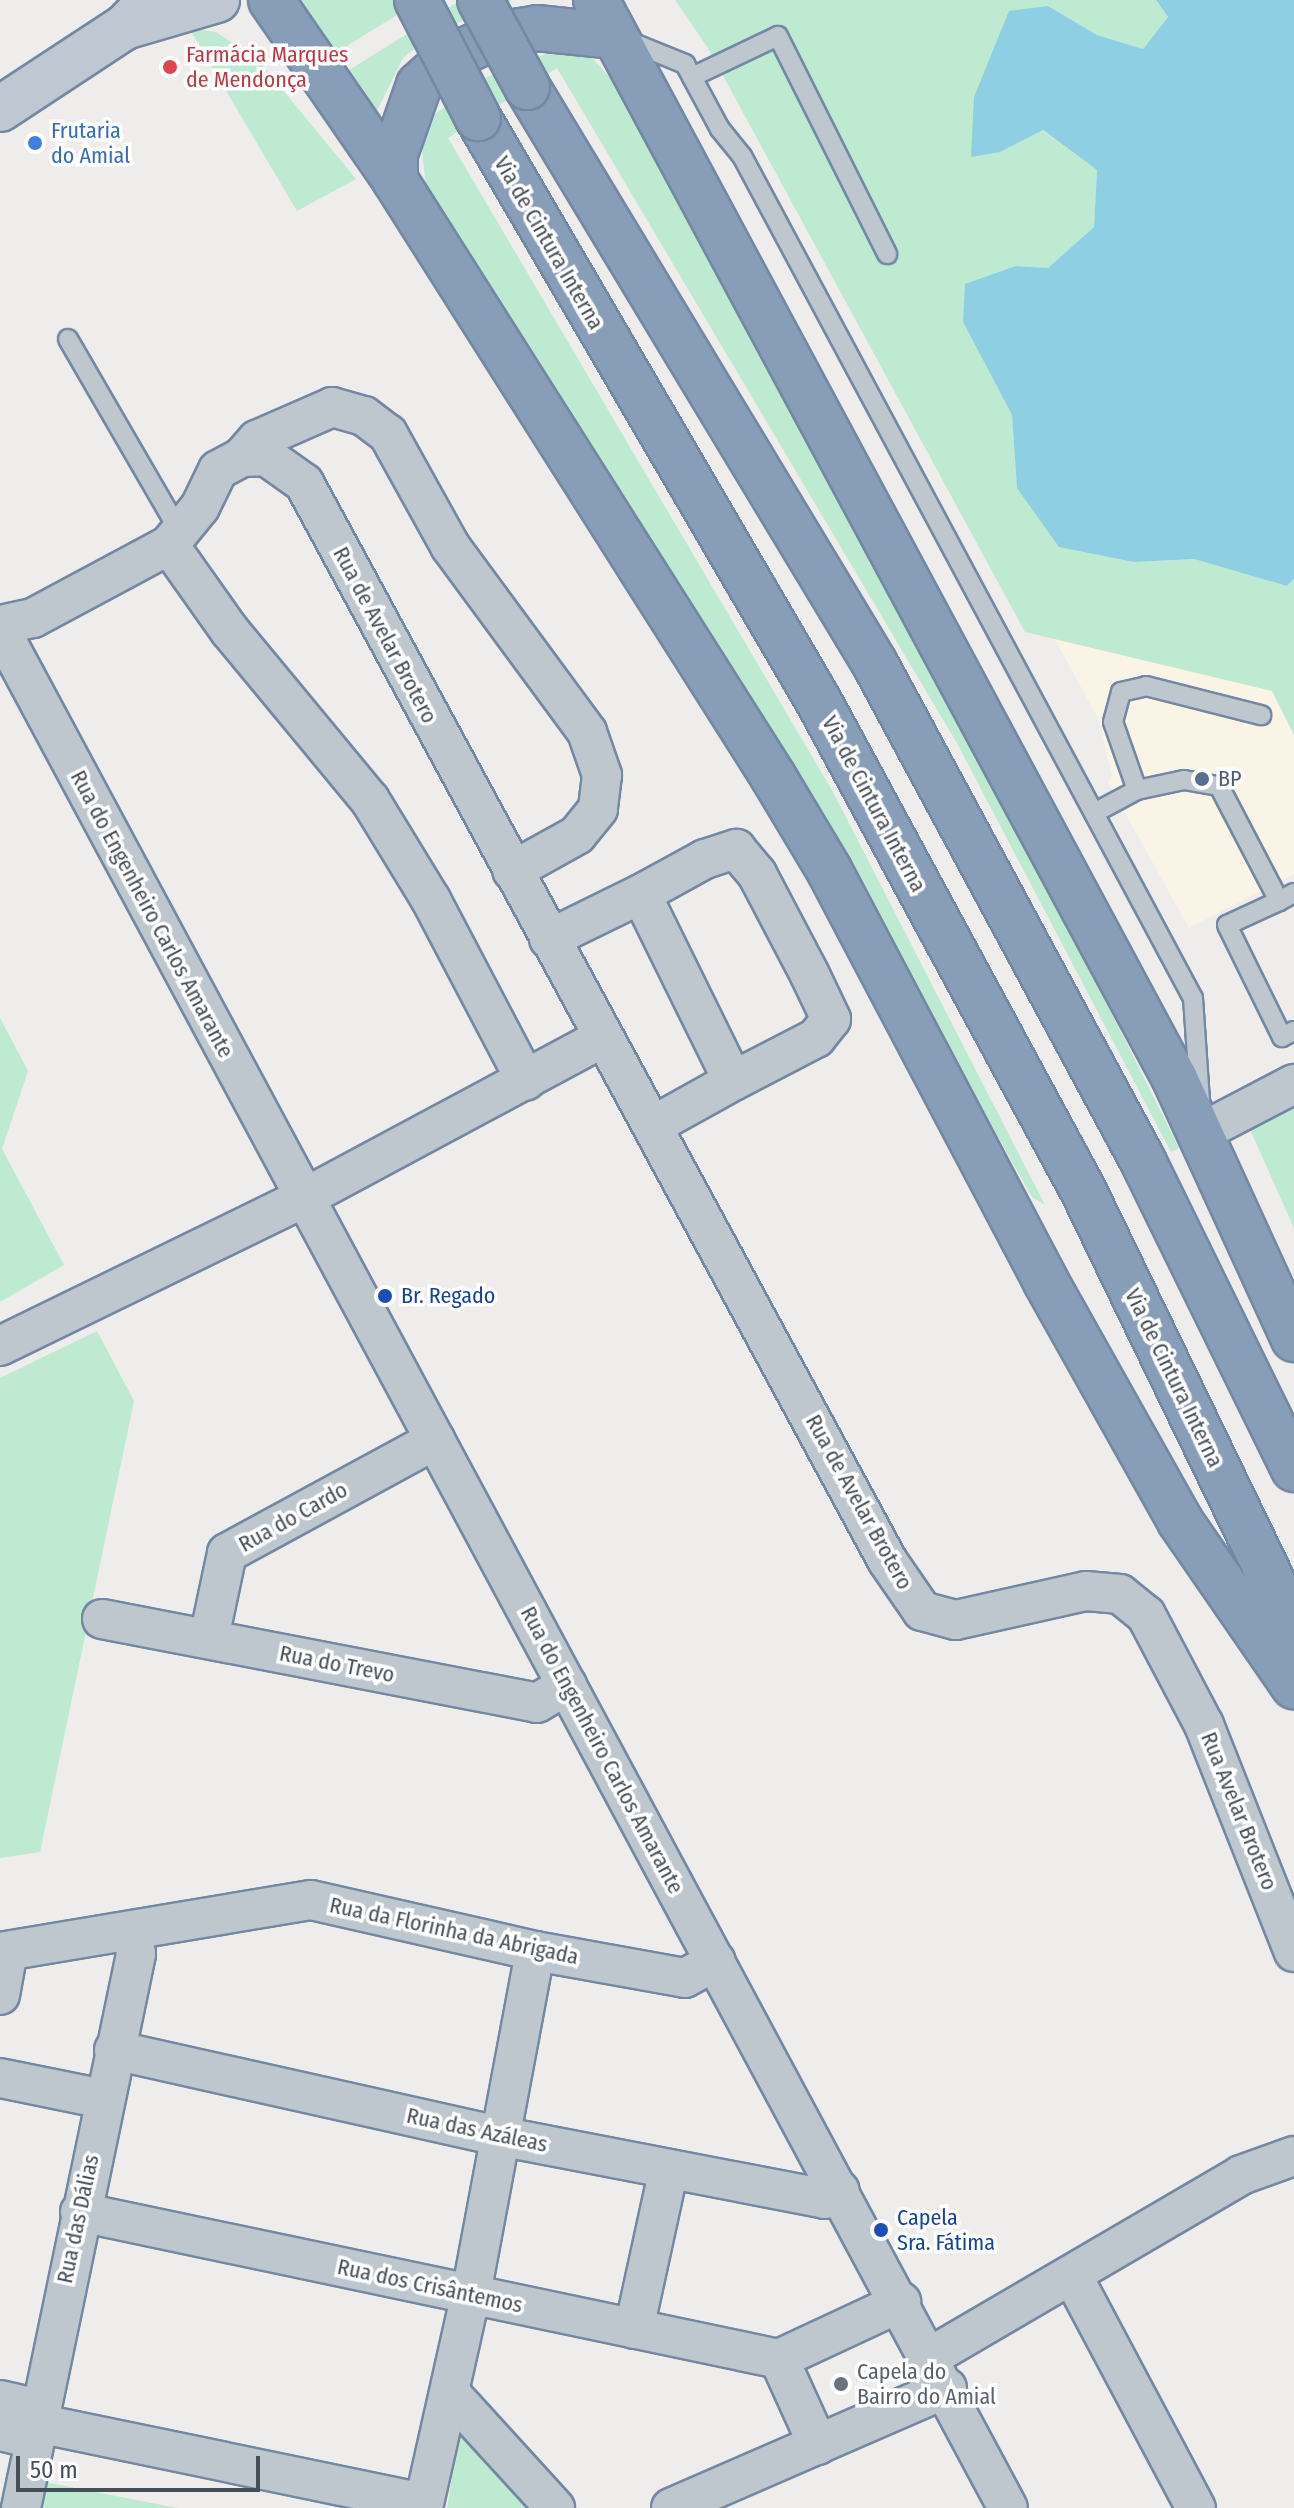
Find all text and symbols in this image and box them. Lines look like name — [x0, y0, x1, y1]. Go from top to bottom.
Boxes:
place label: Farmácia Marques de Mendonça — [186, 41, 348, 92]
marker: Farmácia Marques de Mendonça — [161, 58, 179, 76]
place label: Frutaria do Amial — [51, 117, 130, 168]
marker: Frutaria do Amial — [26, 134, 44, 152]
street label: Via de Cintura Interna — [489, 152, 609, 334]
street label: Rua de Avelar Brotero — [327, 542, 443, 728]
street label: Via de Cintura Interna — [816, 711, 932, 897]
street label: Rua do Engenheiro Carlos Amarante — [65, 766, 239, 1062]
place label: BP — [1218, 766, 1242, 792]
marker: BP — [1193, 770, 1211, 788]
place label: Br. Regado — [401, 1283, 495, 1309]
street label: Via de Cintura Interna — [1119, 1284, 1229, 1472]
marker: Br. Regado — [376, 1287, 394, 1305]
street label: Rua de Avelar Brotero — [800, 1410, 918, 1594]
street label: Rua do Cardo — [234, 1476, 352, 1558]
street label: Rua do Engenheiro Carlos Amarante — [515, 1602, 689, 1898]
street label: Rua do Trevo — [277, 1640, 397, 1688]
street label: Rua Avelar Brotero — [1195, 1728, 1283, 1894]
street label: Rua da Florinha da Abrigada — [327, 1892, 581, 1970]
street label: Rua das Azáleas — [404, 2102, 550, 2158]
street label: Rua das Dálias — [51, 2152, 105, 2286]
place label: Capela Sra. Fátima — [897, 2204, 995, 2256]
marker: Capela Sra. Fátima — [872, 2221, 890, 2239]
street label: Rua dos Crisântemos — [335, 2253, 525, 2319]
place label: Capela do Bairro do Amial — [857, 2358, 996, 2410]
marker: Capela do Bairro do Amial — [832, 2375, 850, 2393]
scale bar — [20, 2440, 264, 2490]
text: 50 m — [30, 2456, 78, 2484]

